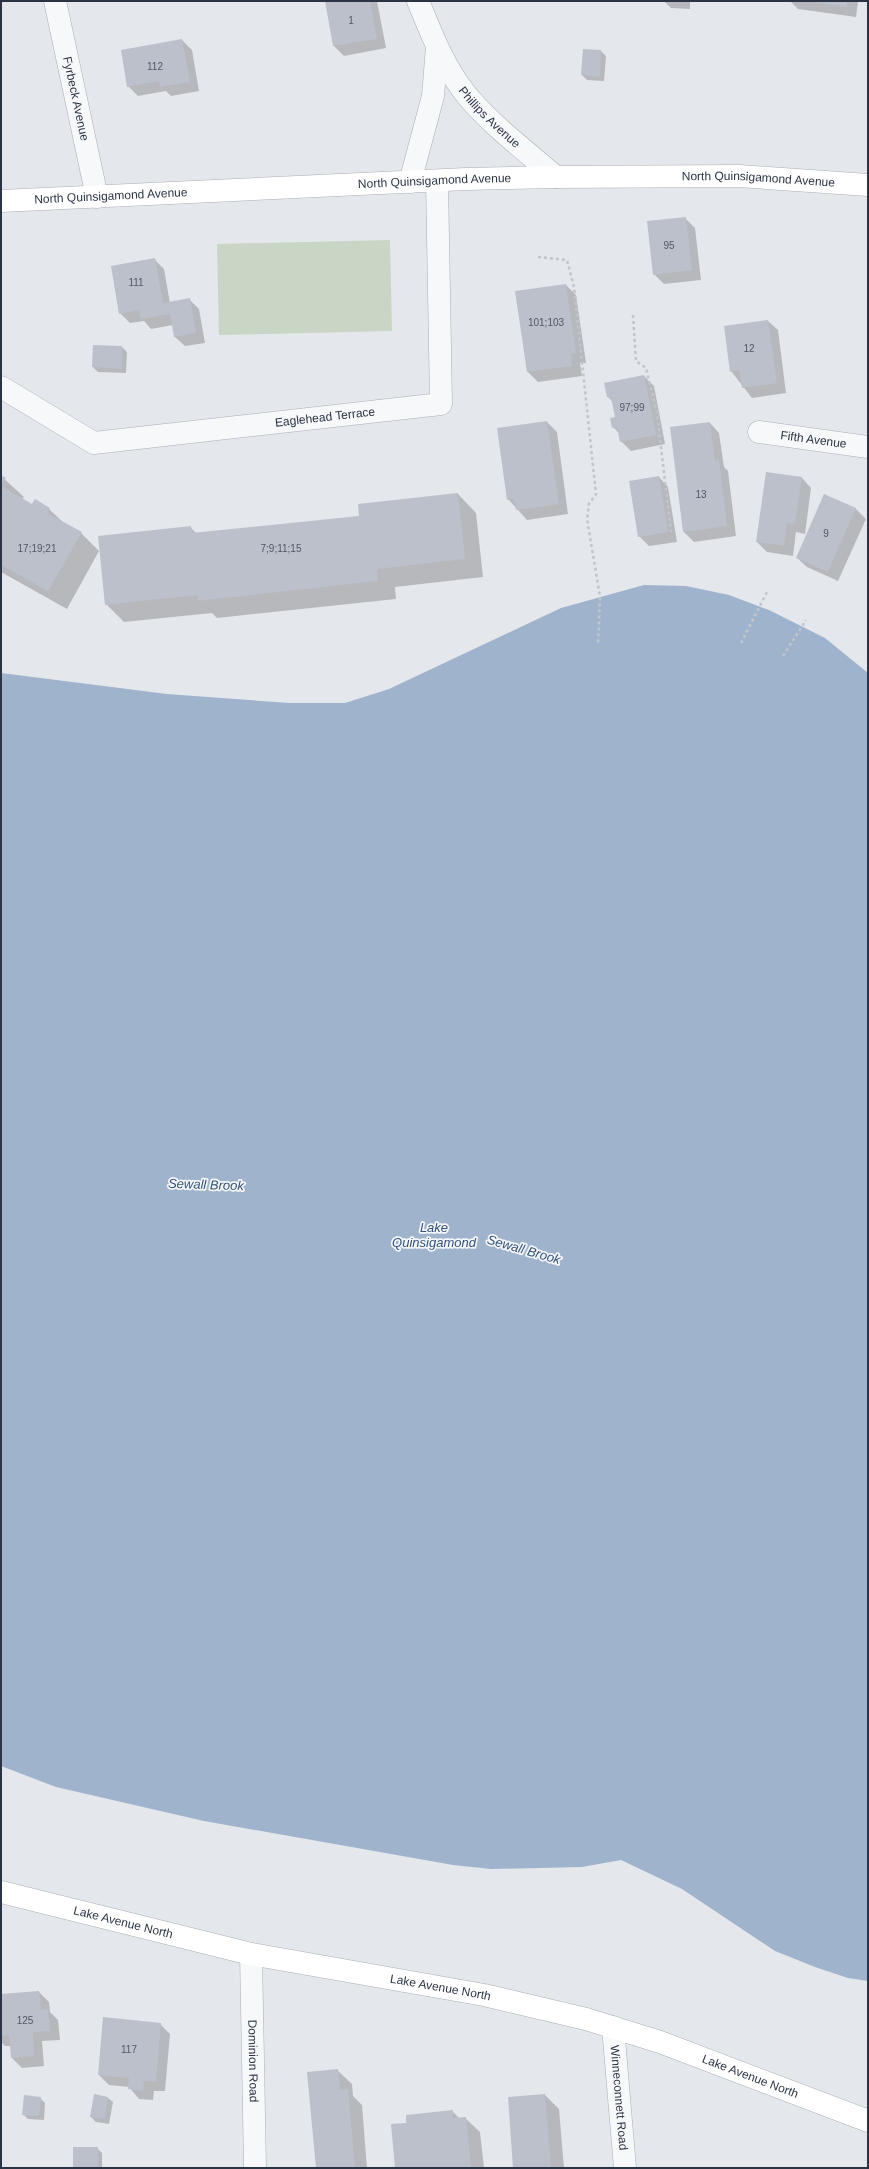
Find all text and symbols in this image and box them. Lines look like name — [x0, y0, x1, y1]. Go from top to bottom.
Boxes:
house number: 1 — [348, 15, 354, 26]
street label: Fyrbeck Avenue — [60, 55, 92, 143]
house number: 112 — [147, 61, 163, 72]
street label: Phillips Avenue — [456, 84, 523, 151]
street label: North Quinsigamond Avenue — [682, 169, 836, 190]
street label: North Quinsigamond Avenue — [358, 171, 512, 191]
street label: North Quinsigamond Avenue — [34, 185, 188, 206]
house number: 95 — [663, 240, 675, 251]
house number: 111 — [128, 277, 144, 288]
house number: 101;103 — [528, 317, 565, 328]
house number: 12 — [743, 343, 755, 354]
house number: 97;99 — [619, 402, 645, 413]
street label: Eaglehead Terrace — [274, 404, 376, 430]
street label: Fifth Avenue — [780, 428, 848, 451]
house number: 13 — [695, 489, 707, 500]
house number: 9 — [823, 528, 829, 539]
house number: 17;19;21 — [18, 543, 57, 554]
house number: 7;9;11;15 — [261, 543, 302, 554]
water label: Sewall Brook — [168, 1176, 246, 1193]
water label: Lake Quinsigamond — [392, 1220, 477, 1250]
water label: Sewall Brook — [485, 1232, 564, 1268]
street label: Lake Avenue North — [72, 1903, 174, 1941]
street label: Lake Avenue North — [389, 1972, 492, 2003]
house number: 125 — [17, 2015, 34, 2026]
street label: Dominion Road — [245, 2019, 261, 2103]
house number: 117 — [121, 2044, 137, 2055]
street label: Winneconnett Road — [608, 2045, 630, 2151]
street label: Lake Avenue North — [700, 2052, 800, 2101]

